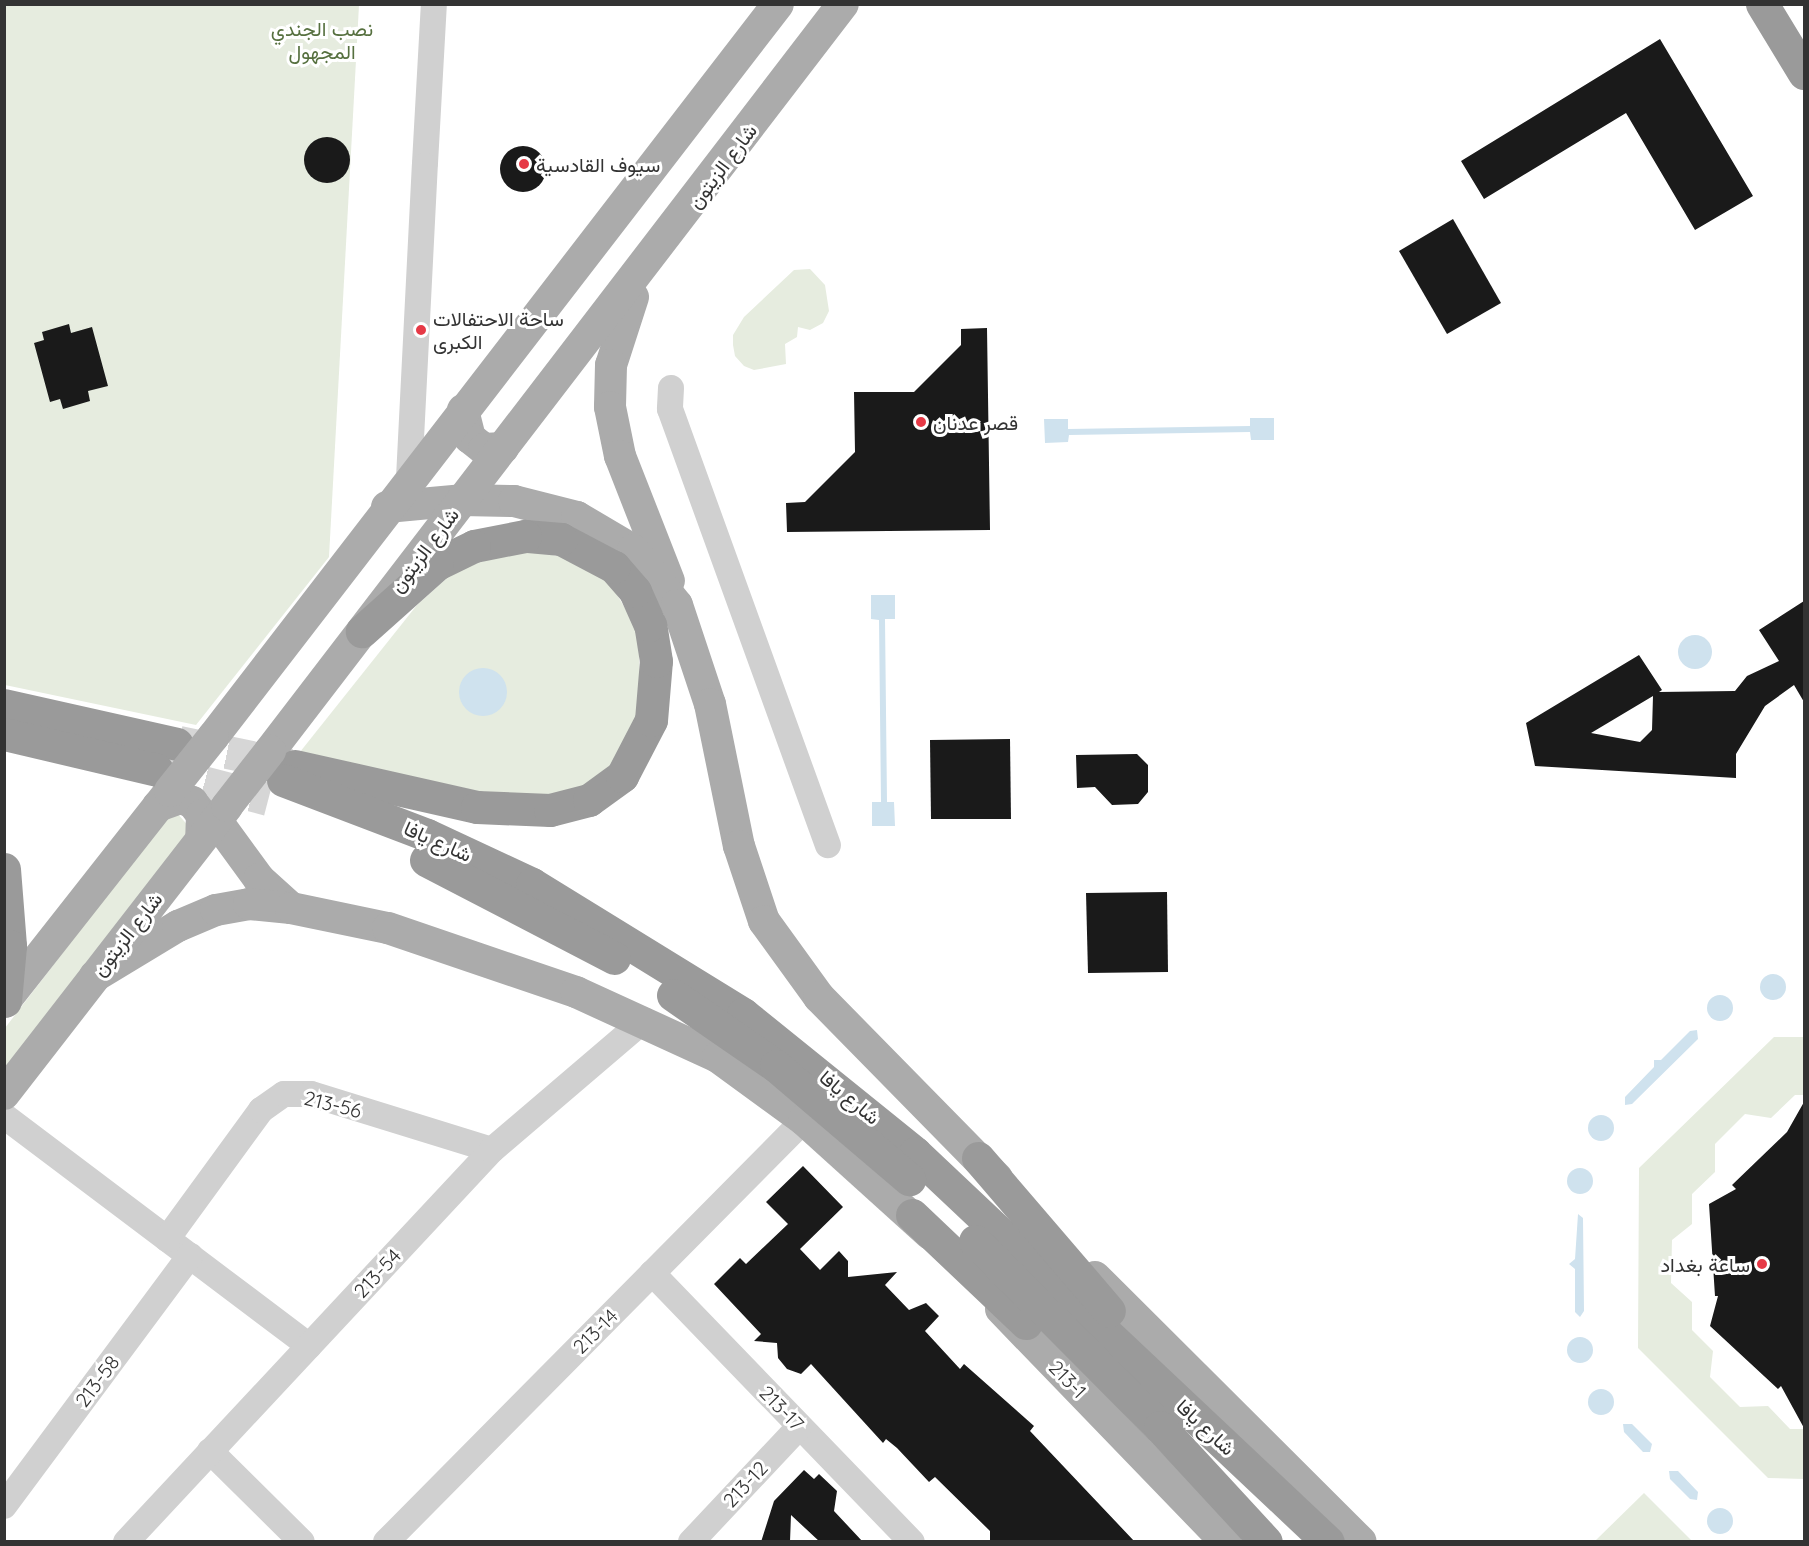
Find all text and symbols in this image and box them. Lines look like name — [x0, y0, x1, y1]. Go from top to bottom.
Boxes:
park label: نصب الجندي المجهول — [271, 16, 373, 63]
street label: شارع الزيتون — [682, 119, 762, 213]
place label: سيوف القادسية — [536, 152, 660, 176]
marker: سيوف القادسية — [517, 157, 531, 171]
place label: ساحة الاحتفالات الكبرى — [433, 306, 564, 353]
marker: ساحة الاحتفالات الكبرى — [414, 323, 428, 337]
place label: قصر عدنان — [933, 410, 1018, 434]
marker: قصر عدنان — [914, 415, 928, 429]
street label: شارع الزيتون — [384, 503, 464, 597]
street label: شارع يافا — [400, 815, 476, 867]
street label: شارع الزيتون — [87, 887, 167, 981]
street label: شارع يافا — [815, 1065, 885, 1129]
street label: 213-56 — [302, 1085, 364, 1123]
street label: 213-54 — [348, 1244, 406, 1302]
place label: ساعة بغداد — [1661, 1252, 1750, 1276]
marker: ساعة بغداد — [1755, 1257, 1769, 1271]
street label: 213-14 — [568, 1304, 622, 1358]
street label: 213-58 — [70, 1350, 124, 1412]
street label: 213-1 — [1044, 1355, 1092, 1403]
street label: 213-17 — [755, 1380, 809, 1436]
street label: شارع يافا — [1172, 1394, 1240, 1460]
street label: 213-12 — [718, 1456, 772, 1512]

